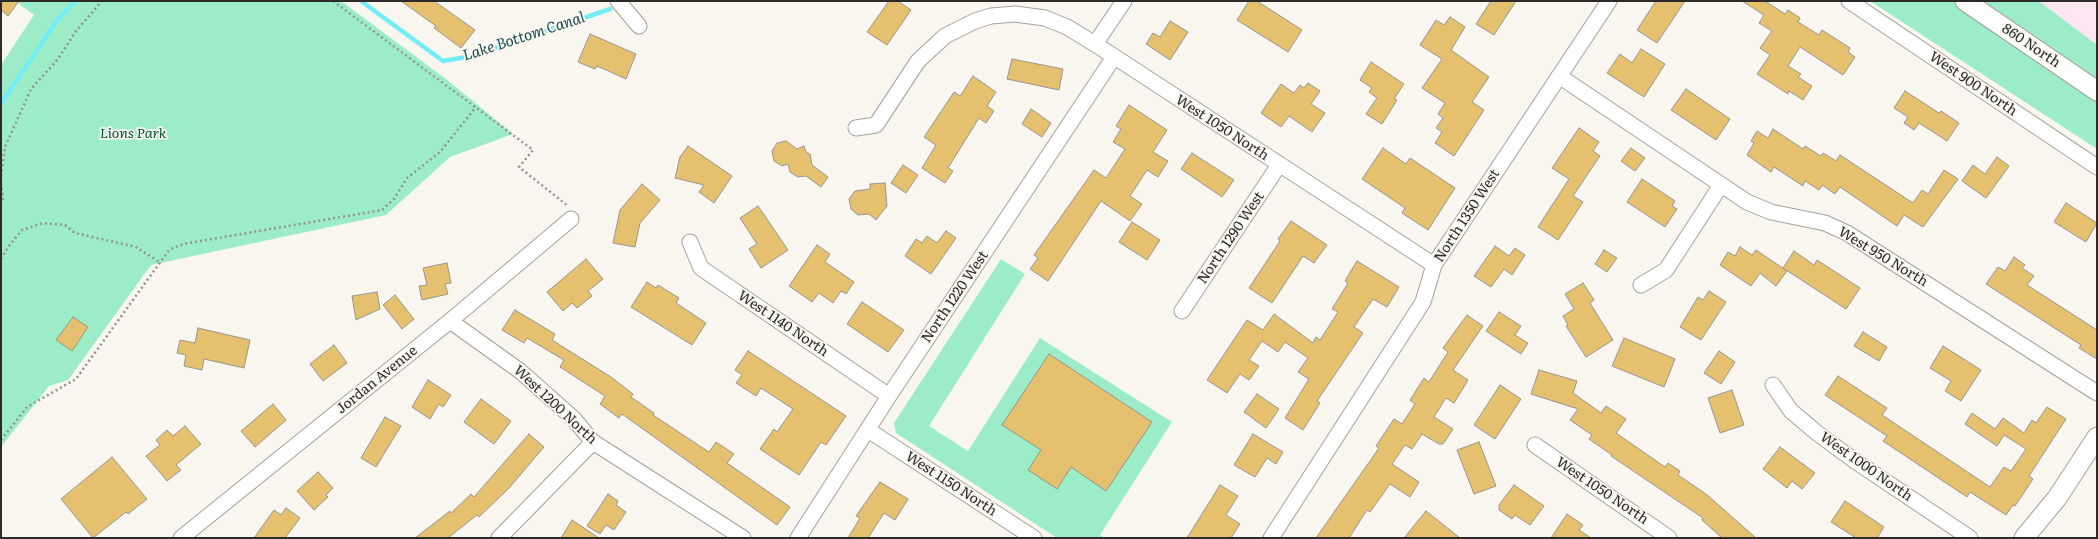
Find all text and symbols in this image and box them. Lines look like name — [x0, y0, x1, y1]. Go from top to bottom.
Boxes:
water label: Lake Bottom Canal — [461, 9, 587, 65]
street label: 860 North — [1999, 20, 2063, 72]
street label: West 900 North — [1926, 48, 2020, 120]
street label: West 1050 North — [1172, 92, 1272, 164]
park label: Lions Park — [100, 126, 166, 142]
street label: North 1350 West — [1431, 166, 1503, 266]
street label: North 1290 West — [1194, 189, 1268, 287]
street label: West 950 North — [1835, 224, 1931, 290]
street label: North 1220 West — [918, 248, 992, 346]
street label: West 1140 North — [734, 287, 832, 361]
street label: Jordan Avenue — [333, 342, 421, 418]
street label: West 1200 North — [510, 362, 600, 448]
street label: West 1000 North — [1816, 429, 1916, 505]
street label: West 1150 North — [902, 448, 1000, 520]
street label: West 1050 North — [1552, 454, 1652, 528]

